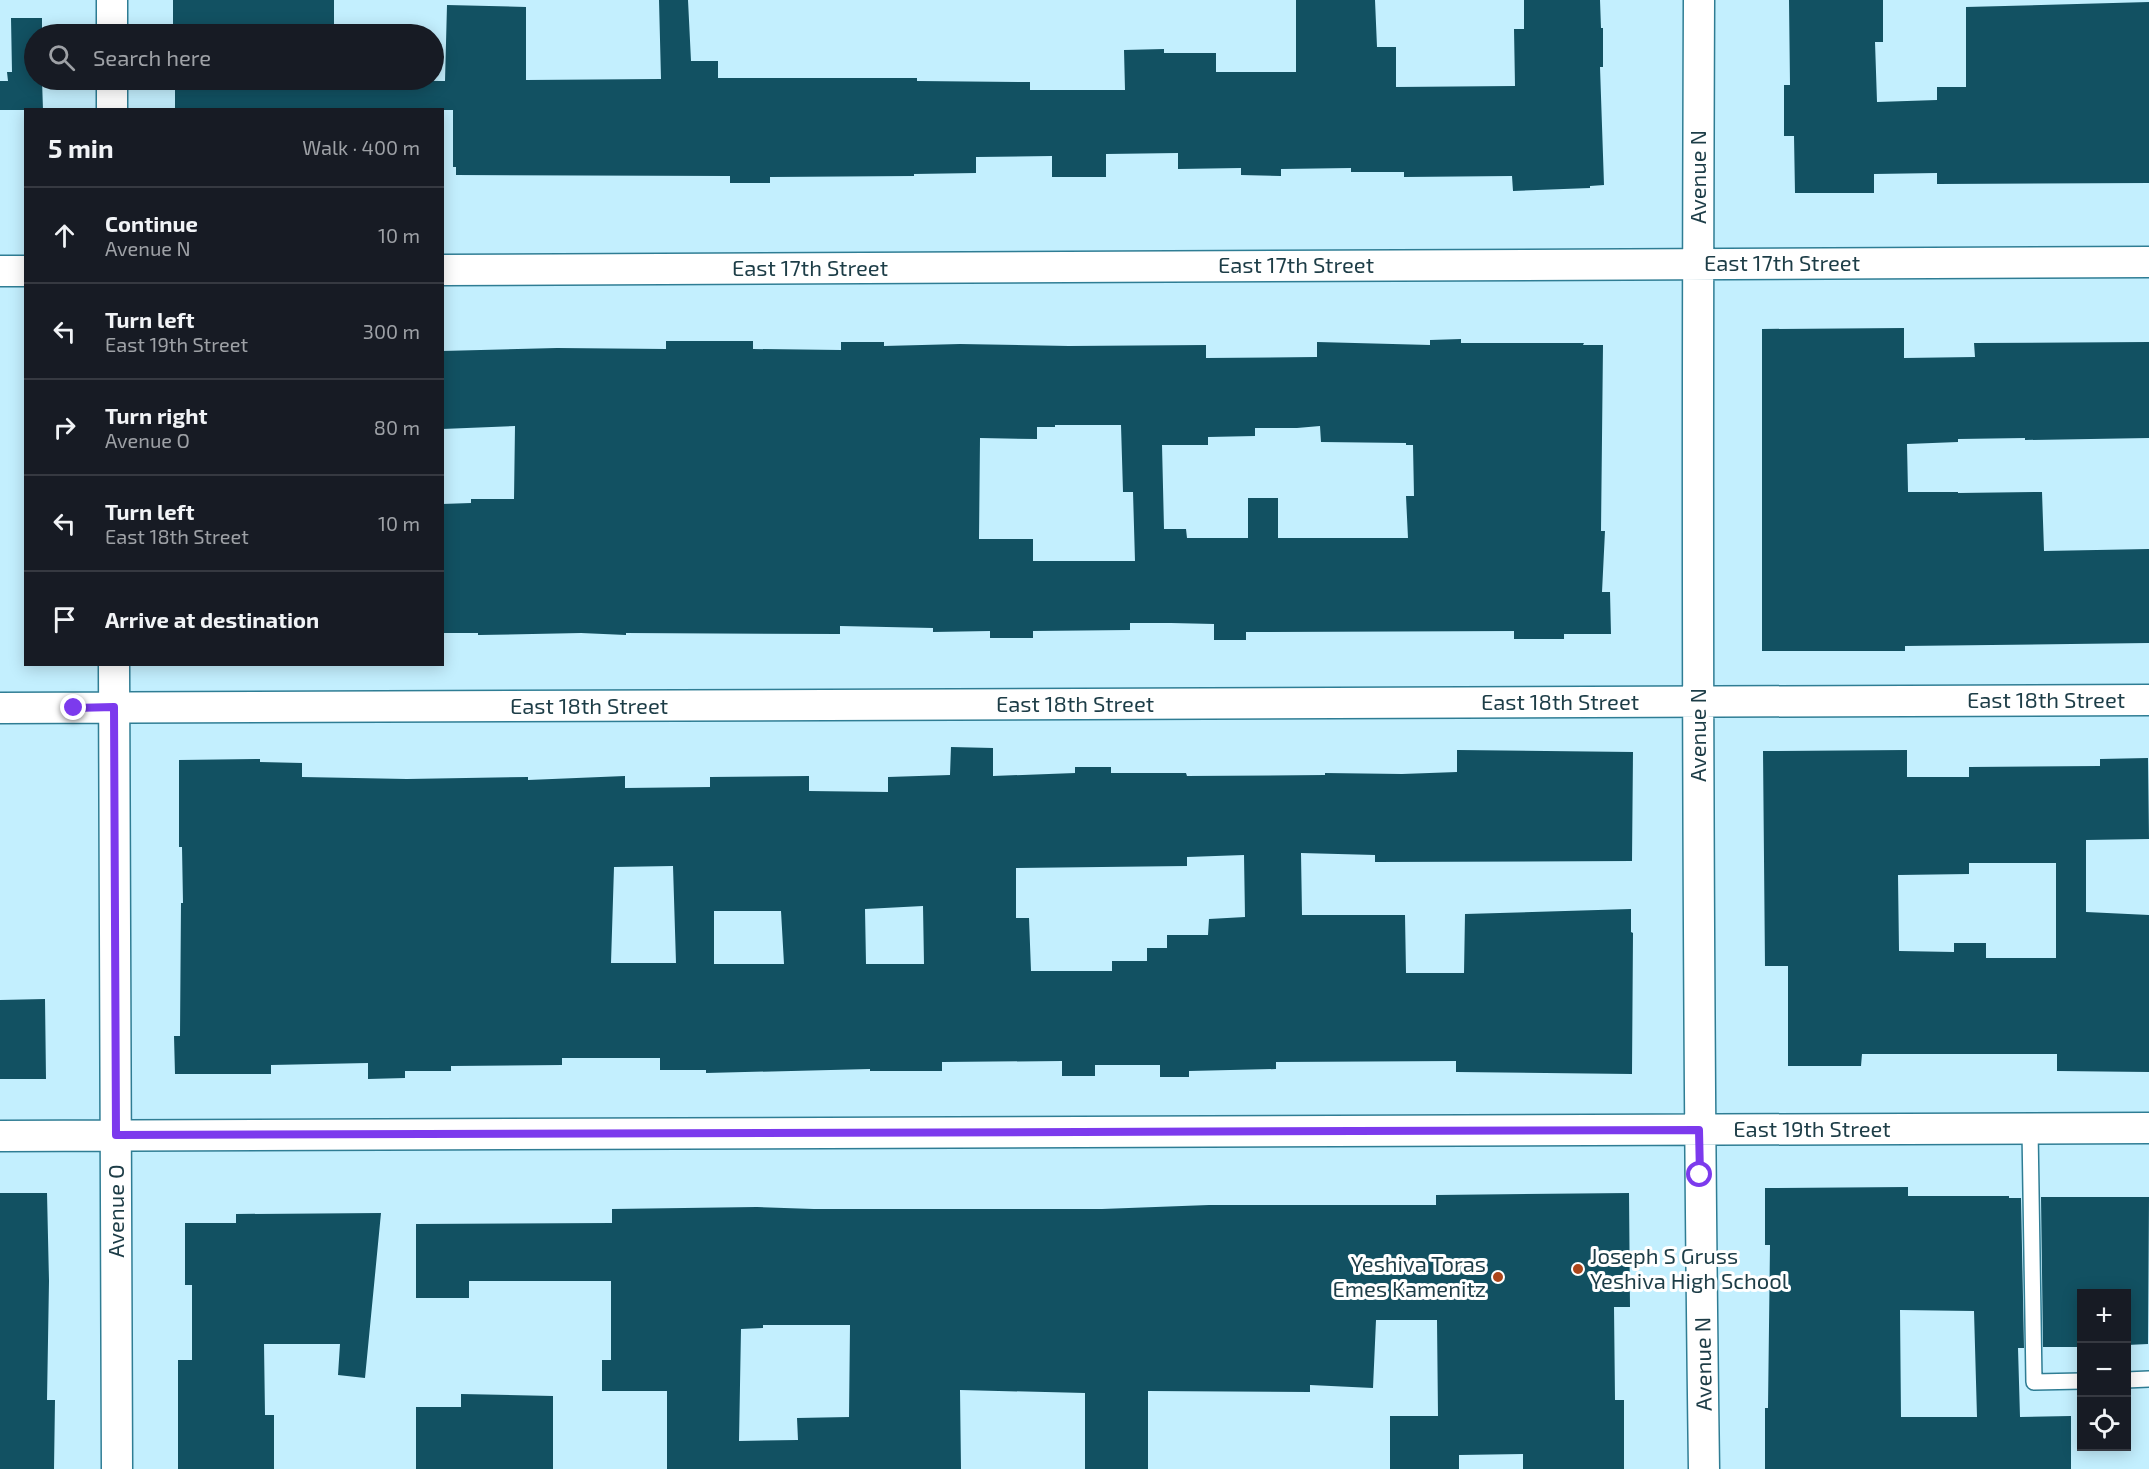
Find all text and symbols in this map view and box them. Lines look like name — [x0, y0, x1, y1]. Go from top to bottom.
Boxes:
search box — [24, 24, 444, 90]
icon: search — [45, 41, 78, 74]
text: Search here — [93, 44, 211, 70]
street label: Avenue N — [1684, 130, 1710, 224]
text: 5 min — [48, 132, 114, 163]
text: Walk · 400 m — [302, 135, 420, 159]
text: Continue — [105, 210, 198, 236]
icon: ahead — [48, 219, 81, 252]
text: 10 m — [378, 223, 420, 247]
text: Avenue N — [105, 236, 191, 260]
street label: East 17th Street — [1704, 249, 1860, 275]
street label: East 17th Street — [1218, 251, 1374, 277]
street label: East 17th Street — [732, 254, 888, 280]
text: Turn left — [105, 306, 194, 332]
icon: left — [48, 315, 81, 348]
text: 300 m — [363, 319, 420, 343]
text: East 19th Street — [105, 332, 248, 356]
text: Turn right — [105, 402, 207, 428]
icon: right — [48, 411, 81, 444]
text: 80 m — [374, 415, 420, 439]
text: Avenue O — [105, 428, 190, 452]
text: Turn left — [105, 498, 194, 524]
icon: left — [48, 507, 81, 540]
text: 10 m — [378, 511, 420, 535]
text: East 18th Street — [105, 524, 249, 548]
icon: arrive — [48, 603, 81, 636]
text: Arrive at destination — [105, 606, 319, 632]
street label: East 18th Street — [1967, 686, 2125, 712]
street label: East 18th Street — [1481, 688, 1639, 714]
street label: Avenue N — [1684, 688, 1710, 782]
street label: East 18th Street — [996, 690, 1154, 716]
street label: East 18th Street — [510, 692, 668, 718]
route end — [60, 694, 86, 720]
street label: East 19th Street — [1733, 1115, 1891, 1141]
route start — [1686, 1161, 1712, 1187]
street label: Avenue O — [102, 1164, 128, 1258]
place label: Joseph S Gruss Yeshiva High School — [1590, 1242, 1789, 1293]
place label: Yeshiva Toras Emes Kamenitz — [1333, 1250, 1486, 1301]
marker: Joseph S Gruss Yeshiva High School — [1571, 1262, 1585, 1276]
marker: Yeshiva Toras Emes Kamenitz — [1491, 1270, 1505, 1284]
map controls — [2077, 1289, 2131, 1451]
button: + — [2077, 1289, 2131, 1343]
street label: Avenue N — [1688, 1317, 1716, 1411]
button: − — [2077, 1343, 2131, 1397]
button: locate — [2077, 1397, 2131, 1451]

